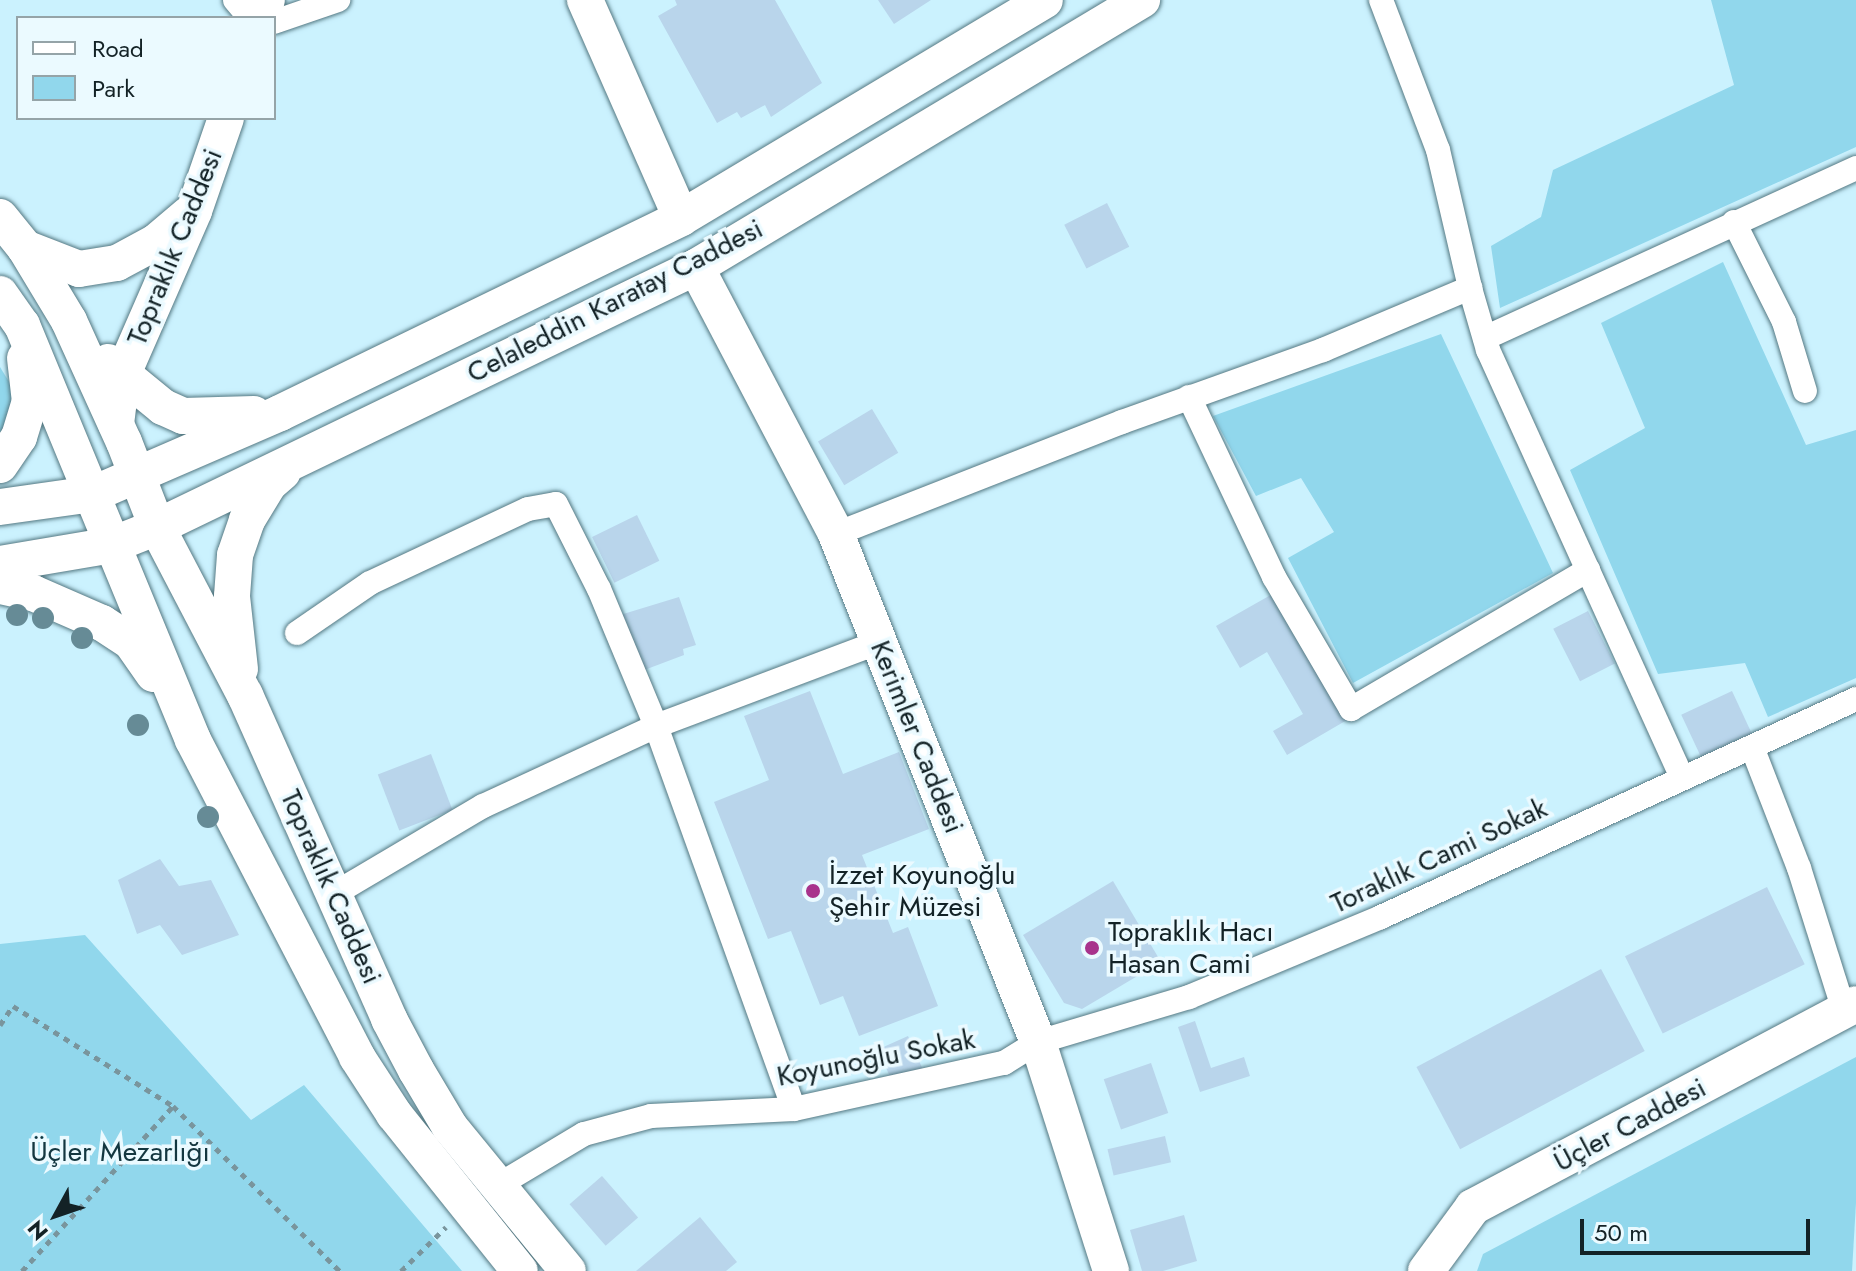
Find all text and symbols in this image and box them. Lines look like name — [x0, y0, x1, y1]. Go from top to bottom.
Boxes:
legend — [16, 16, 276, 120]
text: Road — [92, 31, 144, 66]
text: Park — [92, 71, 135, 106]
street label: Topraklık Caddesi — [120, 144, 230, 350]
street label: Celaleddin Karatay Caddesi — [462, 212, 768, 390]
street label: Kerimler Caddesi — [863, 636, 971, 838]
street label: Topraklık Caddesi — [273, 785, 389, 989]
street label: Toraklık Cami Sokak — [1326, 791, 1552, 921]
place label: İzzet Koyunoğlu Şehir Müzesi — [829, 858, 1016, 924]
marker: İzzet Koyunoğlu Şehir Müzesi — [804, 882, 822, 900]
place label: Topraklık Hacı Hasan Cami — [1108, 915, 1273, 981]
marker: Topraklık Hacı Hasan Cami — [1083, 939, 1101, 957]
street label: Koyunoğlu Sokak — [774, 1022, 978, 1094]
street label: Üçler Caddesi — [1548, 1071, 1712, 1179]
park label: Üçler Mezarlığı — [30, 1135, 210, 1169]
north arrow — [16, 1175, 96, 1255]
scale bar — [1584, 1203, 1814, 1253]
text: N — [20, 1213, 55, 1247]
text: 50 m — [1594, 1215, 1648, 1250]

